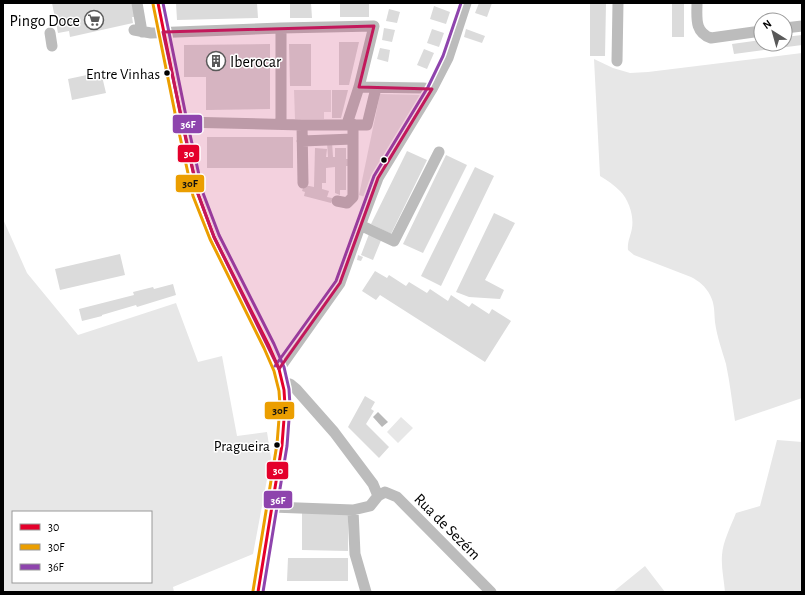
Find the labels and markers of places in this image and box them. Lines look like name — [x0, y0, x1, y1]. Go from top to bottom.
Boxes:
supermarket icon: Pingo Doce — [83, 9, 105, 31]
place label: Pingo Doce — [10, 13, 80, 29]
building icon: Iberocar — [205, 50, 227, 72]
place label: Iberocar — [230, 54, 282, 70]
place label: Entre Vinhas — [86, 67, 160, 82]
marker: Entre Vinhas — [162, 68, 172, 78]
unlabelled marker — [379, 155, 389, 165]
place label: Pragueira — [214, 439, 270, 454]
marker: Pragueira — [272, 440, 282, 450]

